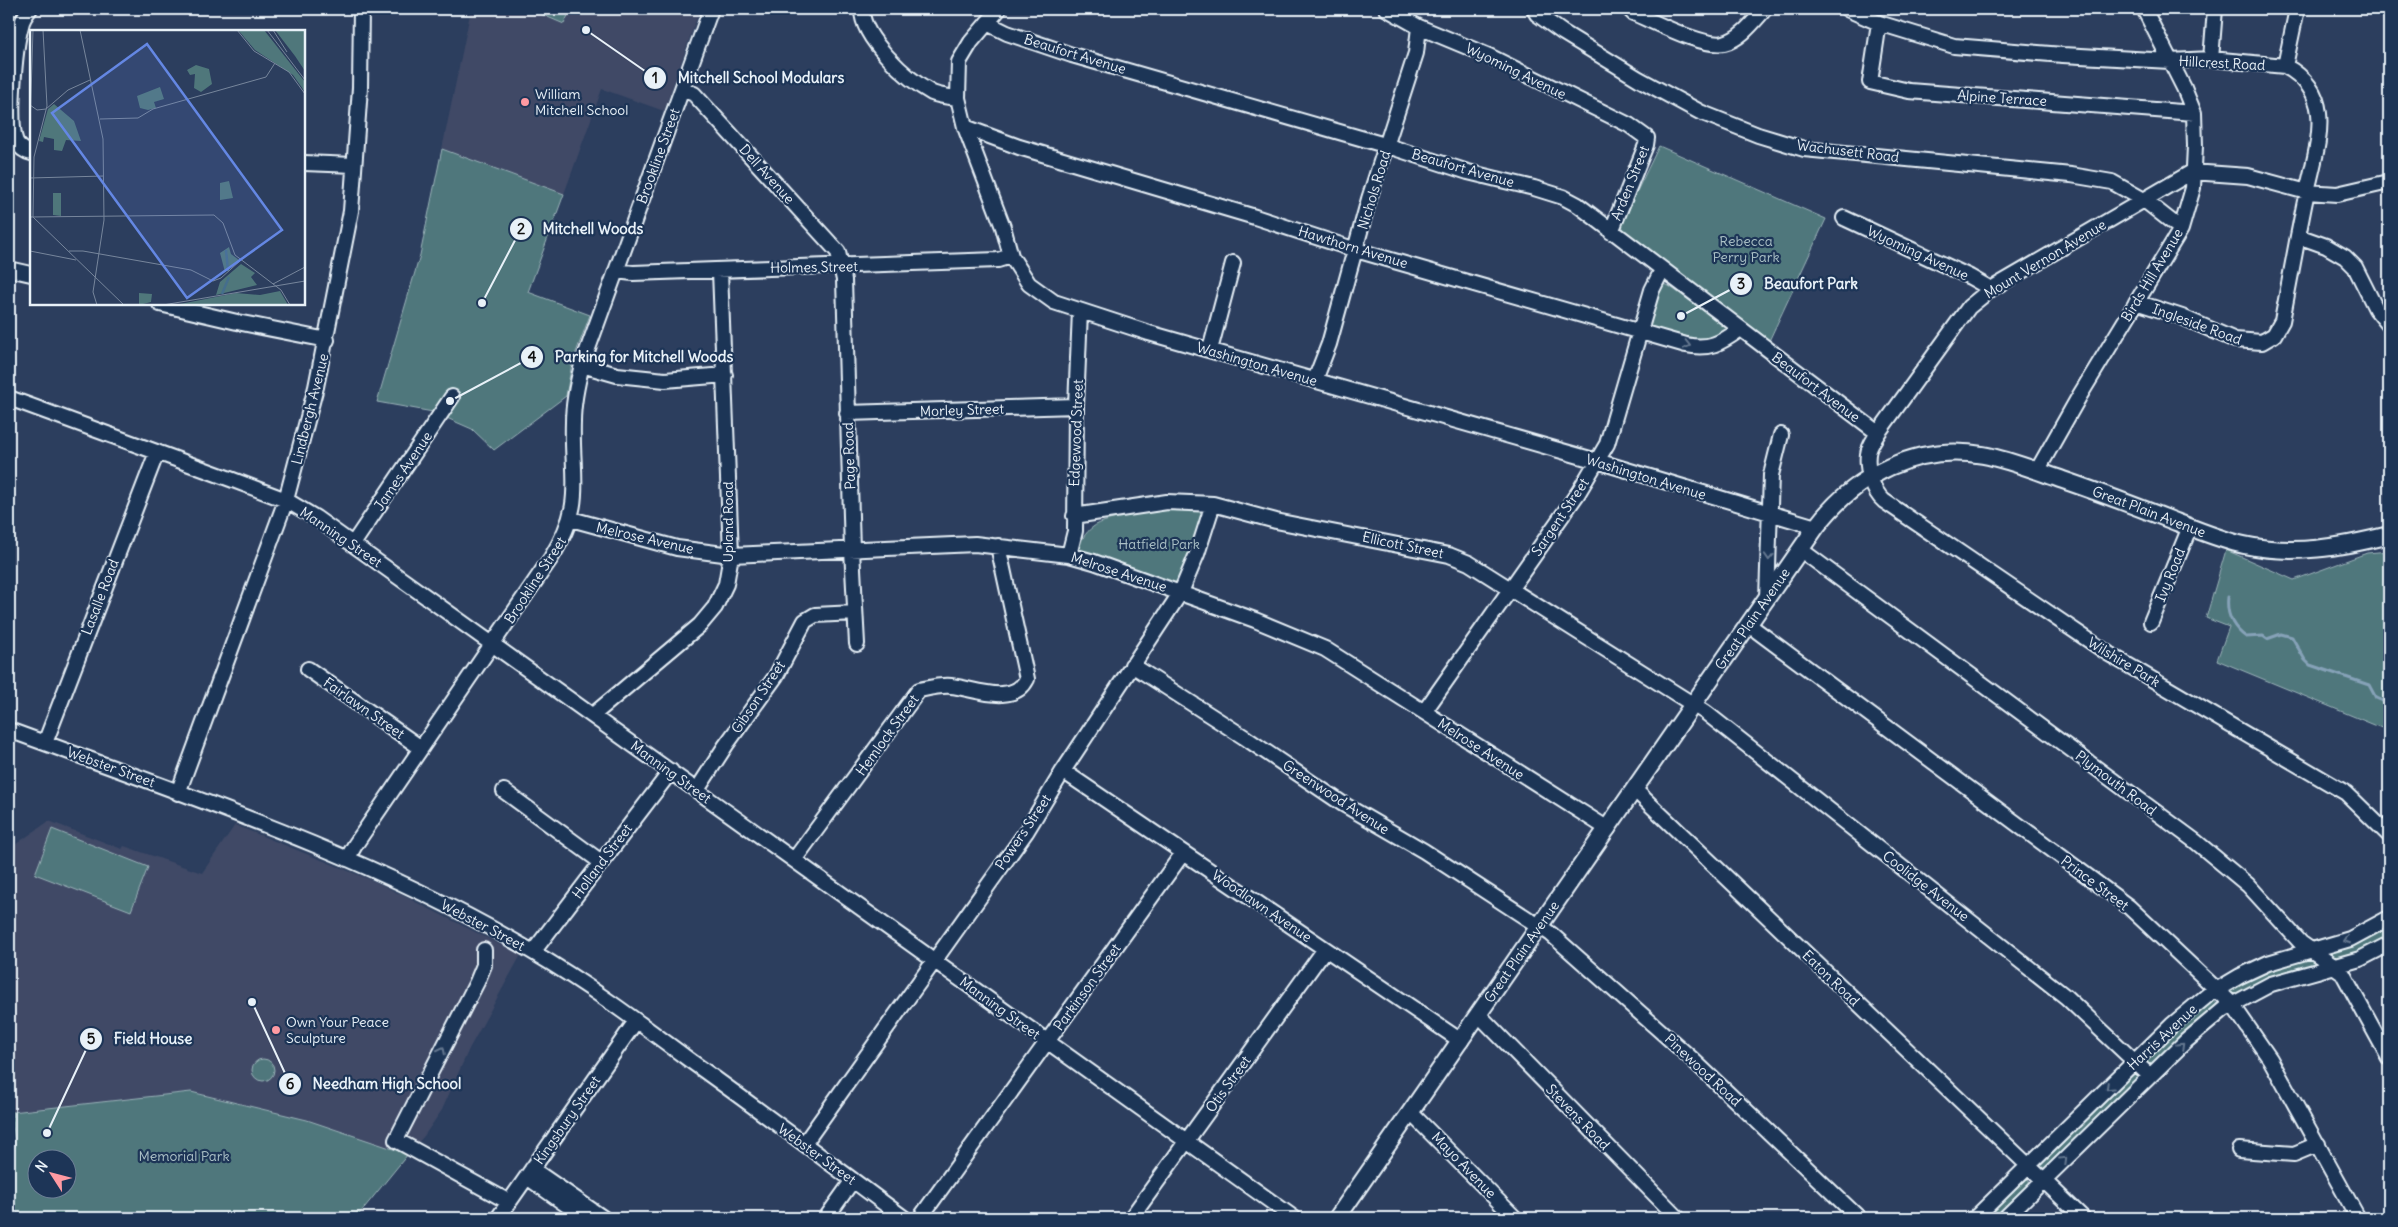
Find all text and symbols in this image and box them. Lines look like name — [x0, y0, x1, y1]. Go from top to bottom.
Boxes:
inset map — [30, 30, 305, 305]
street label: Beaufort Avenue — [1022, 30, 1128, 78]
street label: Wyoming Avenue — [1463, 39, 1569, 103]
street label: Hillcrest Road — [2178, 52, 2266, 74]
callout: Mitchell School Modulars — [642, 63, 854, 93]
text: 1 — [652, 68, 658, 87]
text: Mitchell School Modulars — [678, 68, 844, 87]
place label: William Mitchell School — [535, 85, 628, 119]
street label: Alpine Terrace — [1957, 86, 2047, 110]
marker: William Mitchell School — [519, 96, 531, 108]
street label: Brookline Street — [632, 106, 684, 206]
street label: Wachusett Road — [1796, 136, 1900, 166]
street label: Dell Avenue — [736, 140, 798, 208]
street label: Arden Street — [1607, 143, 1653, 223]
street label: Beaufort Avenue — [1410, 145, 1516, 191]
street label: Nichols Road — [1353, 148, 1395, 232]
callout: Mitchell Woods — [508, 214, 654, 244]
street label: Mount Vernon Avenue — [1981, 215, 2109, 303]
text: 2 — [517, 219, 525, 238]
text: Mitchell Woods — [543, 219, 644, 238]
street label: Hawthorn Avenue — [1296, 222, 1410, 272]
street label: Wyoming Avenue — [1864, 222, 1972, 284]
street label: Birds Hill Avenue — [2117, 225, 2187, 325]
park label: Rebecca Perry Park — [1712, 232, 1780, 266]
street label: Holmes Street — [770, 257, 858, 277]
callout: Beaufort Park — [1729, 269, 1868, 299]
text: 3 — [1737, 274, 1745, 293]
text: Beaufort Park — [1764, 274, 1858, 293]
street label: Ingleside Road — [2150, 299, 2244, 349]
street label: Washington Avenue — [1195, 338, 1319, 390]
one-way arrow — [1682, 339, 1690, 349]
callout: Parking for Mitchell Woods — [520, 342, 744, 372]
text: 4 — [528, 347, 537, 366]
text: Parking for Mitchell Woods — [555, 347, 733, 367]
street label: Beaufort Avenue — [1768, 348, 1864, 426]
street label: Lindbergh Avenue — [287, 351, 333, 467]
street label: Edgewood Street — [1065, 379, 1087, 487]
street label: Morley Street — [920, 400, 1005, 420]
street label: Page Road — [839, 422, 859, 490]
street label: James Avenue — [370, 428, 436, 514]
street label: Washington Avenue — [1584, 450, 1708, 504]
street label: Sargent Street — [1527, 474, 1593, 559]
street label: Upland Road — [719, 481, 737, 563]
street label: Great Plain Avenue — [2090, 482, 2208, 541]
street label: Manning Street — [296, 503, 386, 571]
street label: Melrose Avenue — [594, 518, 696, 558]
street label: Ellicott Street — [1361, 528, 1446, 562]
street label: Brookline Street — [500, 533, 570, 627]
park label: Hatfield Park — [1118, 535, 1200, 553]
street label: Ivy Road — [2151, 545, 2189, 605]
street label: Melrose Avenue — [1069, 548, 1169, 596]
one-way arrow — [1763, 553, 1774, 561]
street label: Lasalle Road — [77, 556, 123, 638]
street label: Great Plain Avenue — [1711, 564, 1794, 673]
street label: Wilshire Park — [2084, 633, 2164, 691]
street label: Gibson Street — [727, 657, 789, 737]
street label: Fairlawn Street — [320, 673, 408, 743]
street label: Hemlock Street — [852, 691, 923, 779]
street label: Melrose Avenue — [1434, 714, 1528, 784]
street label: Manning Street — [627, 737, 715, 807]
street label: Webster Street — [65, 743, 158, 791]
street label: Plymouth Road — [2072, 747, 2160, 819]
street label: Greenwood Avenue — [1279, 756, 1393, 838]
street label: Powers Street — [991, 791, 1055, 873]
street label: Holland Street — [568, 820, 636, 902]
street label: Coolidge Avenue — [1879, 847, 1973, 925]
street label: Prince Street — [2057, 852, 2133, 915]
street label: Woodlawn Avenue — [1209, 866, 1315, 946]
street label: Webster Street — [438, 895, 528, 955]
street label: Great Plain Avenue — [1480, 897, 1563, 1006]
one-way arrow — [2343, 934, 2351, 944]
street label: Parkinson Street — [1049, 940, 1125, 1034]
street label: Eaton Road — [1799, 946, 1863, 1010]
street label: Manning Street — [956, 973, 1044, 1043]
street label: Harris Avenue — [2123, 1000, 2201, 1074]
place label: Own Your Peace Sculpture — [286, 1013, 389, 1047]
callout: Field House — [79, 1024, 202, 1054]
marker: Own Your Peace Sculpture — [270, 1024, 282, 1036]
text: 5 — [87, 1029, 96, 1048]
text: Field House — [114, 1029, 192, 1048]
street label: Pinewood Road — [1661, 1030, 1745, 1110]
one-way arrow — [2175, 1043, 2184, 1052]
one-way arrow — [436, 1046, 446, 1055]
street label: Otis Street — [1201, 1052, 1255, 1116]
callout: Needham High School — [277, 1069, 471, 1099]
street label: Kingsbury Street — [530, 1072, 604, 1168]
text: 6 — [286, 1074, 295, 1093]
text: Needham High School — [313, 1074, 461, 1094]
street label: Stevens Road — [1542, 1080, 1614, 1154]
one-way arrow — [2106, 1081, 2115, 1090]
street label: Webster Street — [774, 1120, 860, 1189]
street label: Mayo Avenue — [1428, 1128, 1500, 1202]
park label: Memorial Park — [138, 1147, 230, 1165]
north arrow — [28, 1150, 78, 1200]
text: N — [31, 1157, 52, 1176]
one-way arrow — [2059, 1157, 2068, 1166]

